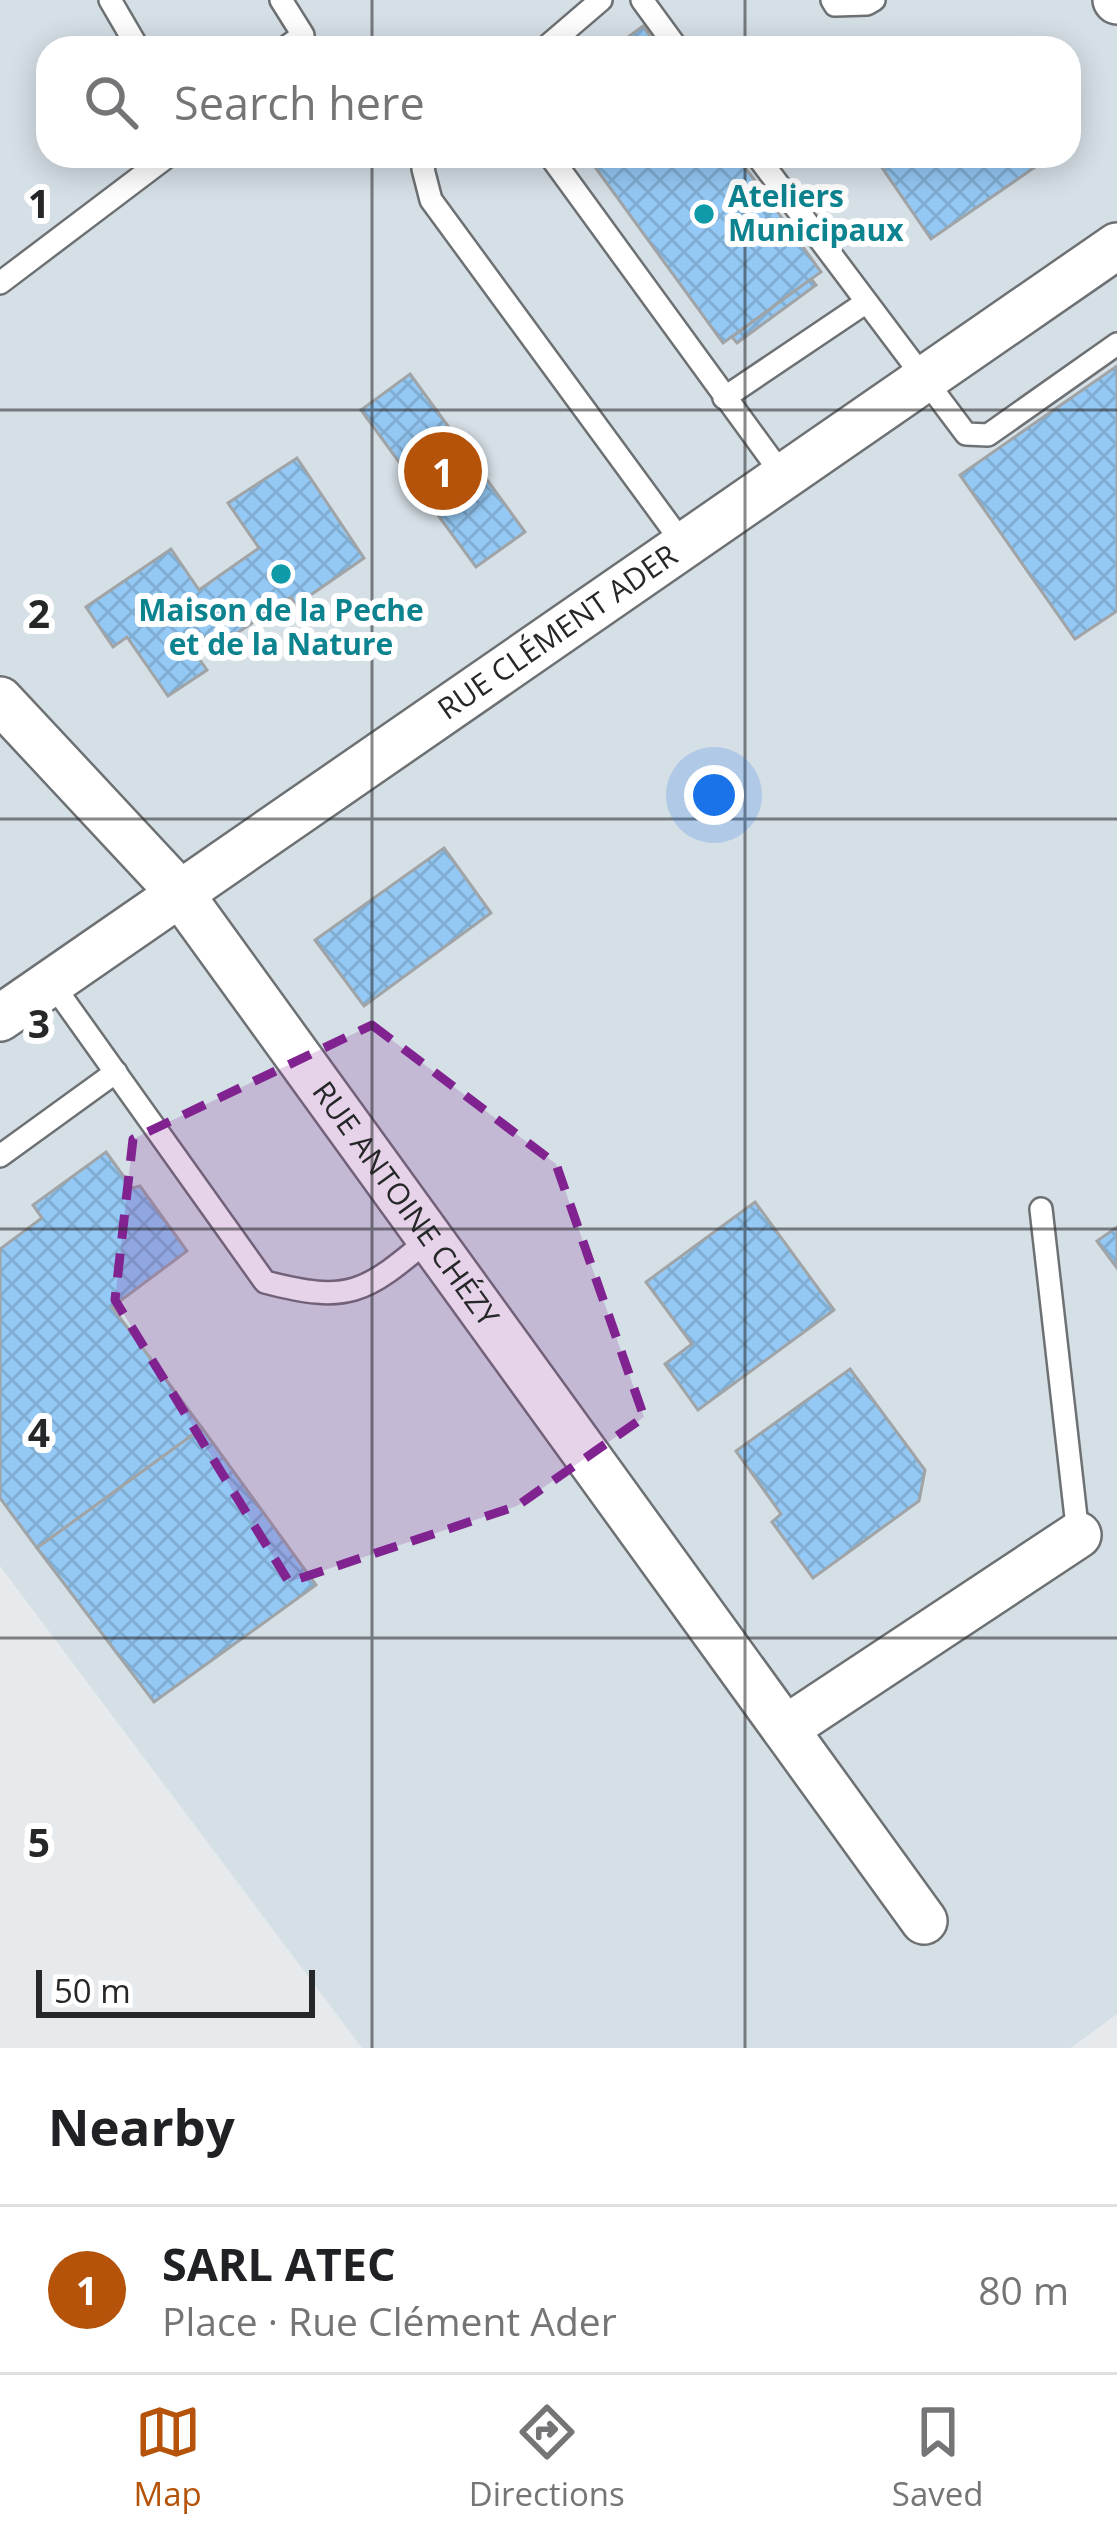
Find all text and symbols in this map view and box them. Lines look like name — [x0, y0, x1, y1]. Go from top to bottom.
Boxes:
search box — [36, 36, 1081, 168]
icon: search — [78, 69, 144, 135]
text: Search here — [174, 72, 425, 133]
place label: Ateliers Municipaux — [728, 175, 904, 250]
text: 1 — [28, 176, 50, 229]
marker: Ateliers Municipaux — [691, 201, 717, 227]
pin: 1 — [404, 426, 482, 516]
street label: RUE CLÉMENT ADER — [429, 534, 685, 728]
marker: Maison de la Peche et de la Nature — [268, 561, 294, 587]
text: 2 — [28, 586, 50, 639]
place label: Maison de la Peche et de la Nature — [138, 589, 424, 664]
your location — [684, 765, 744, 825]
text: 3 — [28, 996, 50, 1049]
street label: RUE ANTOINE CHÉZY — [304, 1073, 509, 1334]
text: 4 — [28, 1405, 50, 1458]
text: 5 — [28, 1815, 50, 1868]
scale bar — [36, 1964, 315, 2017]
text: 50 m — [54, 1968, 131, 2013]
text: Nearby — [48, 2091, 235, 2161]
text: SARL ATEC — [162, 2233, 396, 2294]
text: 1 — [76, 2263, 98, 2316]
text: 80 m — [978, 2263, 1069, 2316]
text: Place · Rue Clément Ader — [162, 2294, 617, 2347]
tab: Map — [134, 2399, 202, 2516]
tab: Directions — [469, 2399, 625, 2516]
tab: Saved — [892, 2399, 983, 2516]

